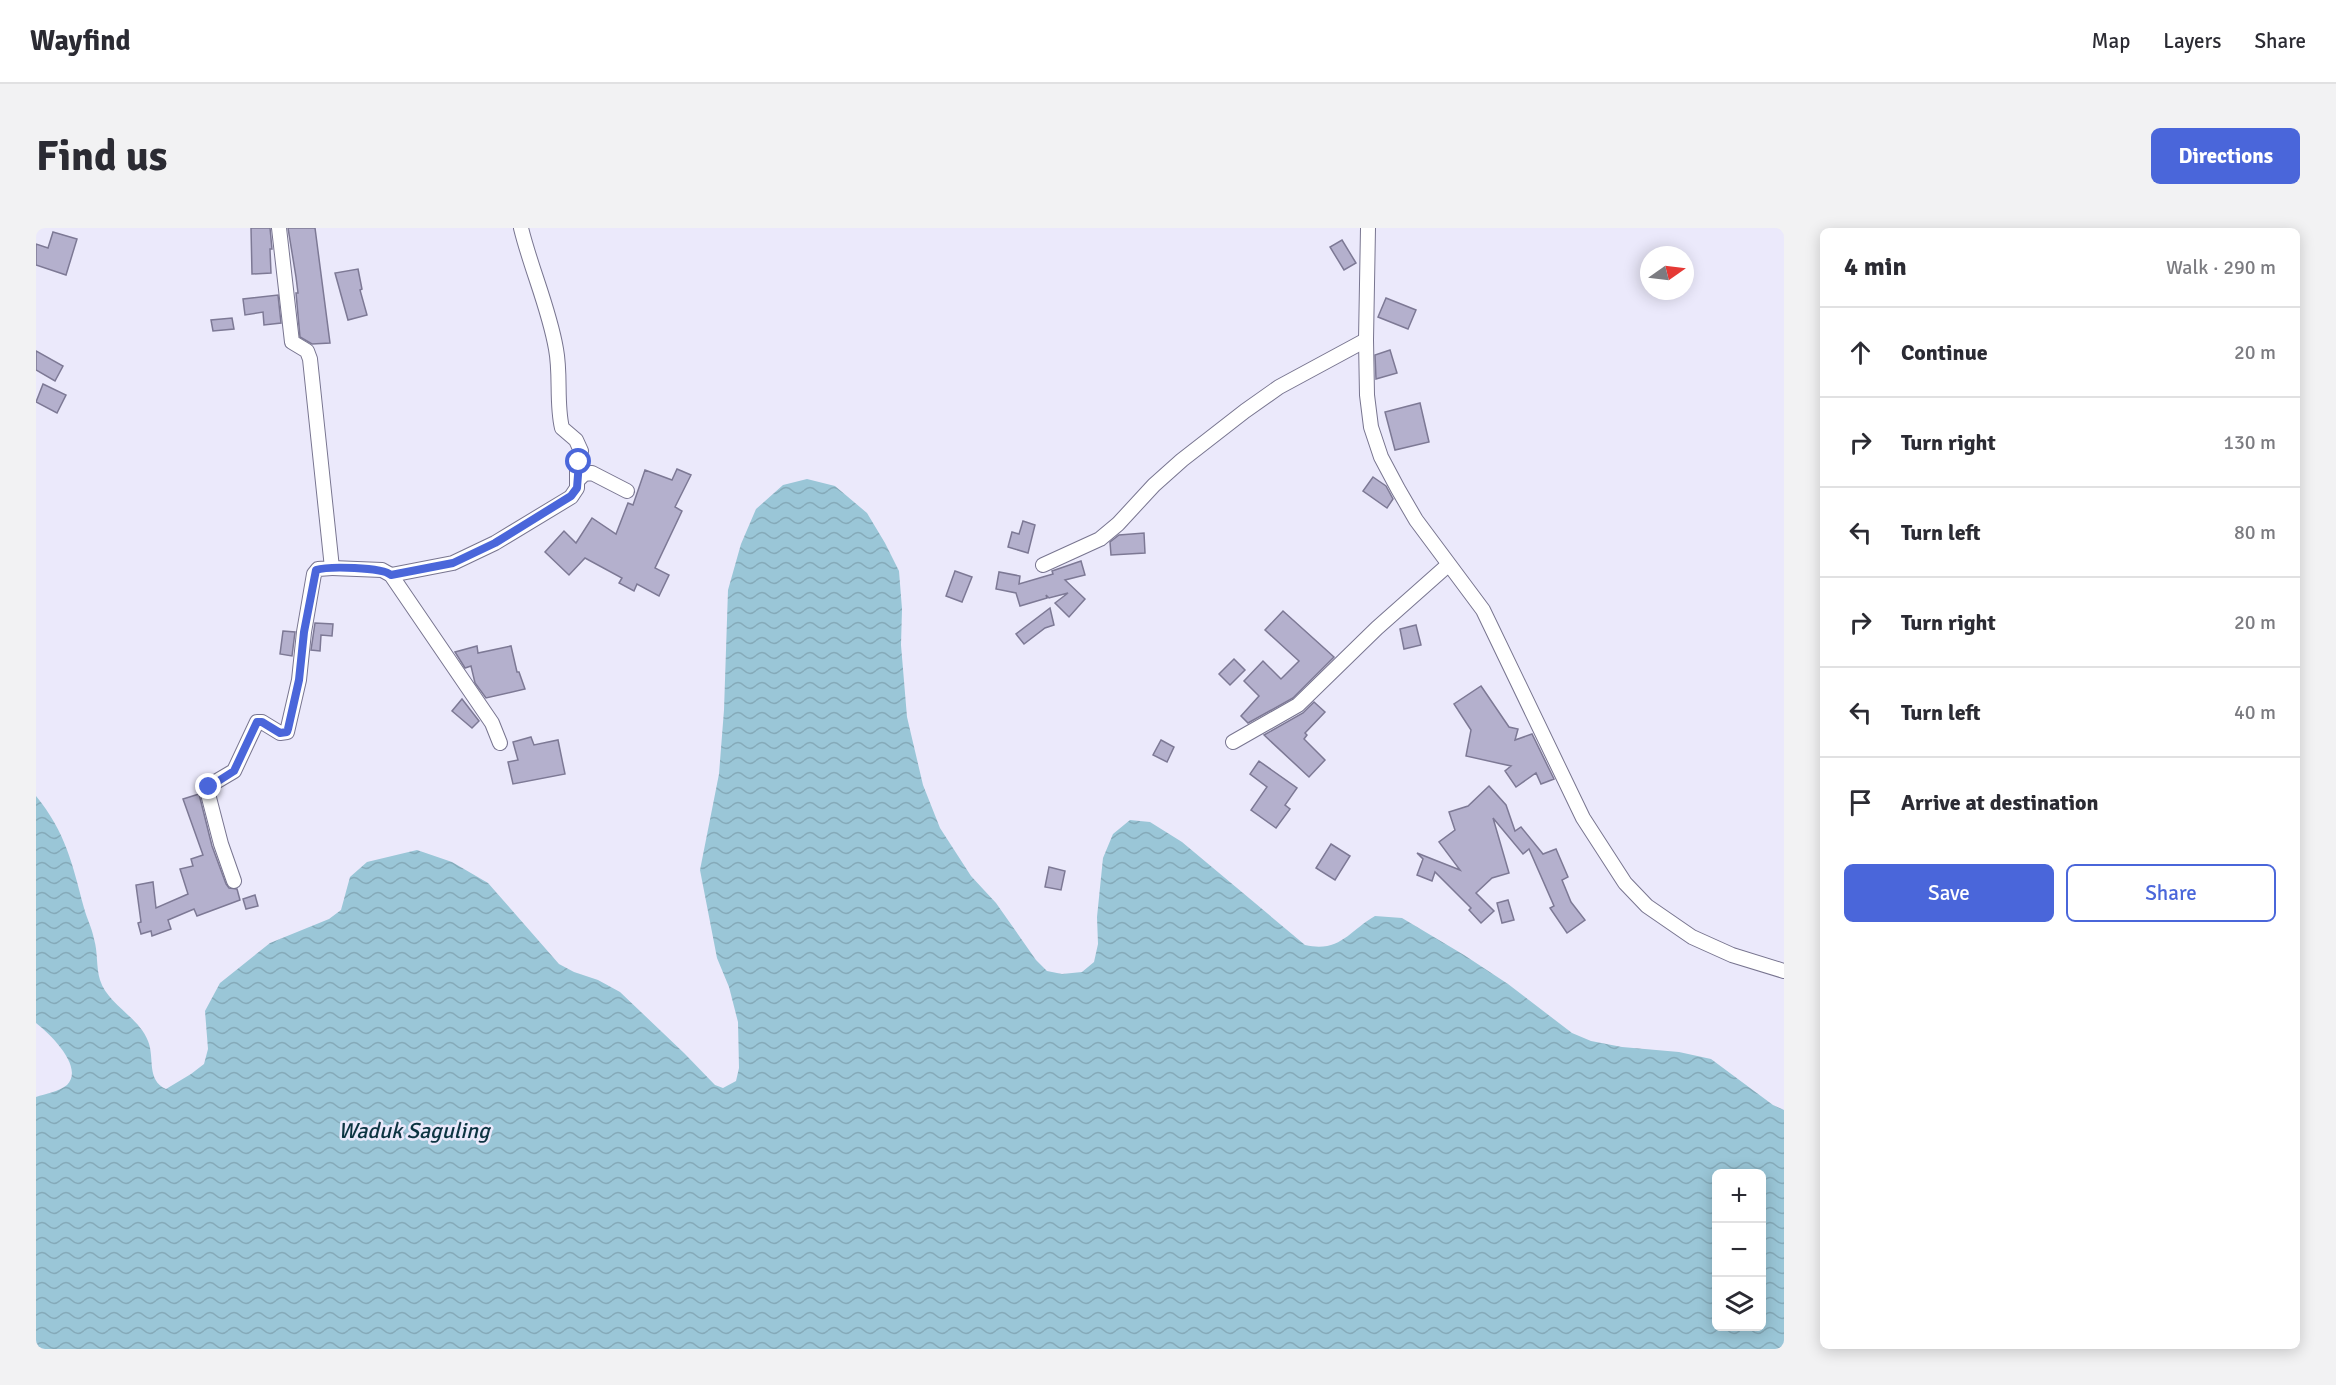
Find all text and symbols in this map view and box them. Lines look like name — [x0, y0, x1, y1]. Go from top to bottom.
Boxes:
text: Wayfind — [30, 24, 131, 58]
text: Map — [2092, 28, 2130, 54]
text: Layers — [2163, 28, 2221, 54]
text: Share — [2254, 28, 2306, 54]
button: Directions — [2151, 128, 2300, 184]
text: Find us — [36, 131, 167, 182]
north arrow — [1640, 246, 1694, 300]
text: 4 min — [1844, 251, 1907, 283]
text: Walk · 290 m — [2166, 255, 2276, 280]
icon: ahead — [1844, 336, 1877, 369]
text: Continue — [1901, 339, 1988, 366]
text: 20 m — [2234, 340, 2276, 365]
icon: right — [1844, 426, 1877, 459]
text: Turn right — [1901, 429, 1996, 456]
text: 130 m — [2223, 430, 2276, 455]
route start — [565, 448, 591, 474]
icon: left — [1844, 516, 1877, 549]
text: Turn left — [1901, 519, 1981, 546]
text: 80 m — [2234, 520, 2276, 545]
icon: right — [1844, 606, 1877, 639]
text: Turn right — [1901, 609, 1996, 636]
text: 20 m — [2234, 610, 2276, 635]
icon: left — [1844, 696, 1877, 729]
text: Turn left — [1901, 699, 1981, 726]
text: 40 m — [2234, 700, 2276, 725]
route end — [195, 773, 221, 799]
icon: arrive — [1844, 786, 1877, 819]
text: Arrive at destination — [1901, 789, 2098, 816]
button: Save — [1844, 864, 2054, 922]
button: Share — [2066, 864, 2276, 922]
water label: Waduk Saguling — [338, 1117, 492, 1144]
map controls — [1712, 1169, 1766, 1331]
button: + — [1712, 1169, 1766, 1223]
button: − — [1712, 1223, 1766, 1277]
button: layers — [1712, 1277, 1766, 1331]

